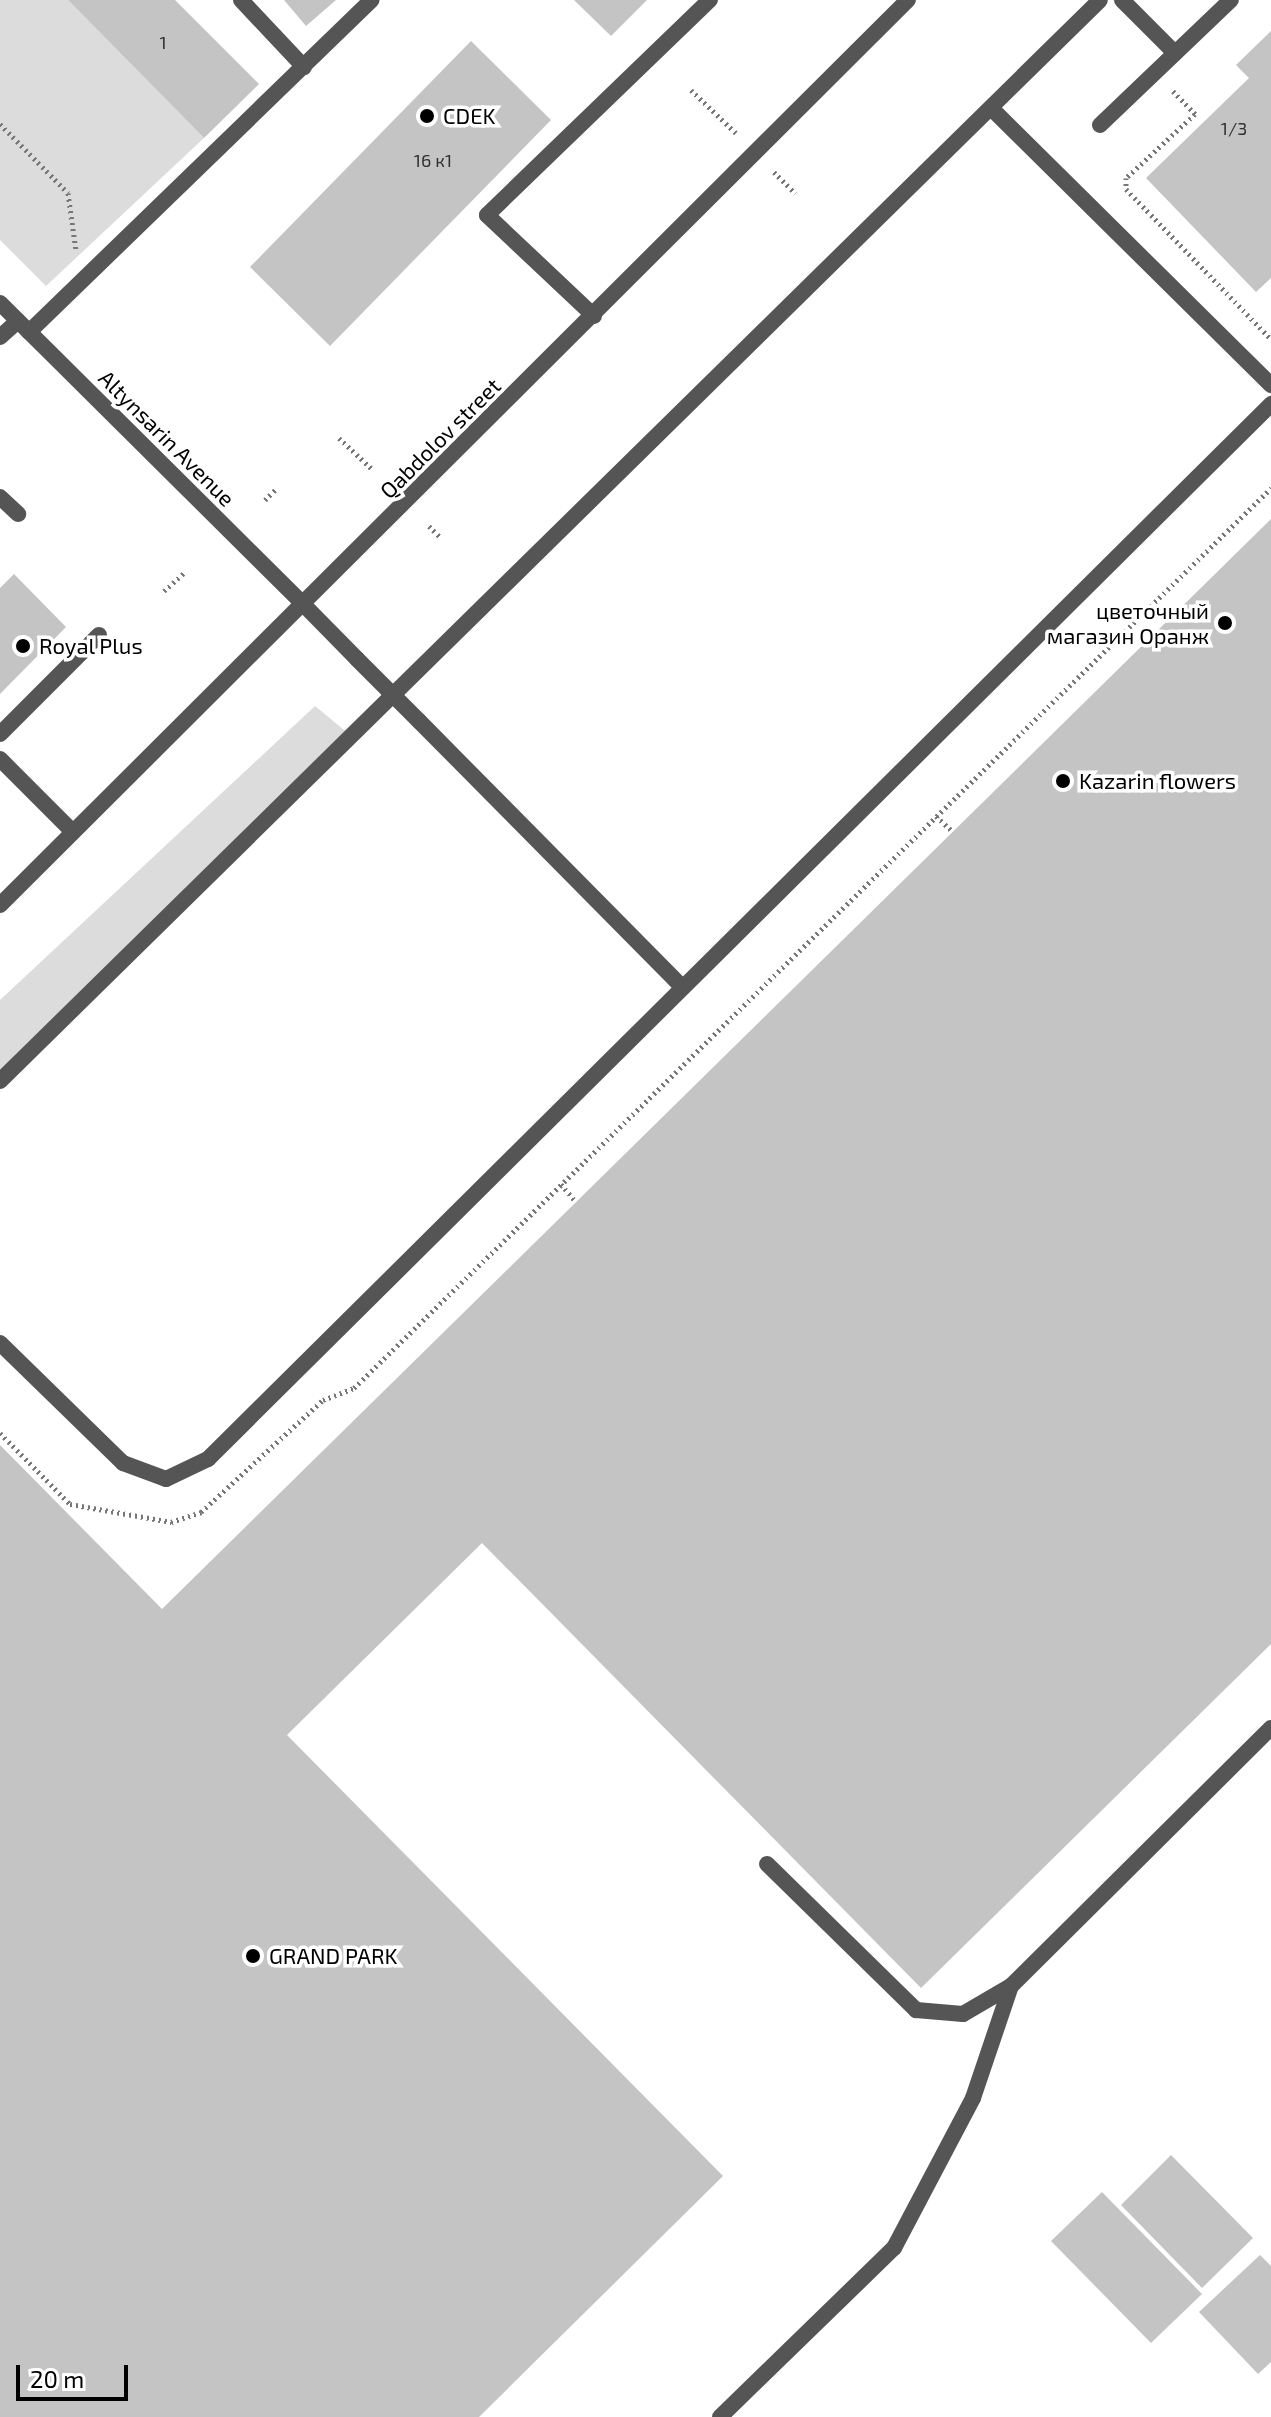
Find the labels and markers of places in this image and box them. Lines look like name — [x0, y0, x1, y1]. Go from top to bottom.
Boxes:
place label: CDEK — [443, 103, 495, 129]
marker: CDEK — [418, 107, 436, 125]
place label: цветочный магазин Оранж — [1047, 597, 1209, 648]
marker: цветочный магазин Оранж — [1216, 614, 1234, 632]
place label: Royal Plus — [39, 633, 143, 659]
marker: Royal Plus — [14, 637, 32, 655]
place label: Kazarin flowers — [1079, 768, 1236, 794]
marker: Kazarin flowers — [1054, 772, 1072, 790]
place label: GRAND PARK — [269, 1943, 398, 1969]
marker: GRAND PARK — [244, 1947, 262, 1965]

